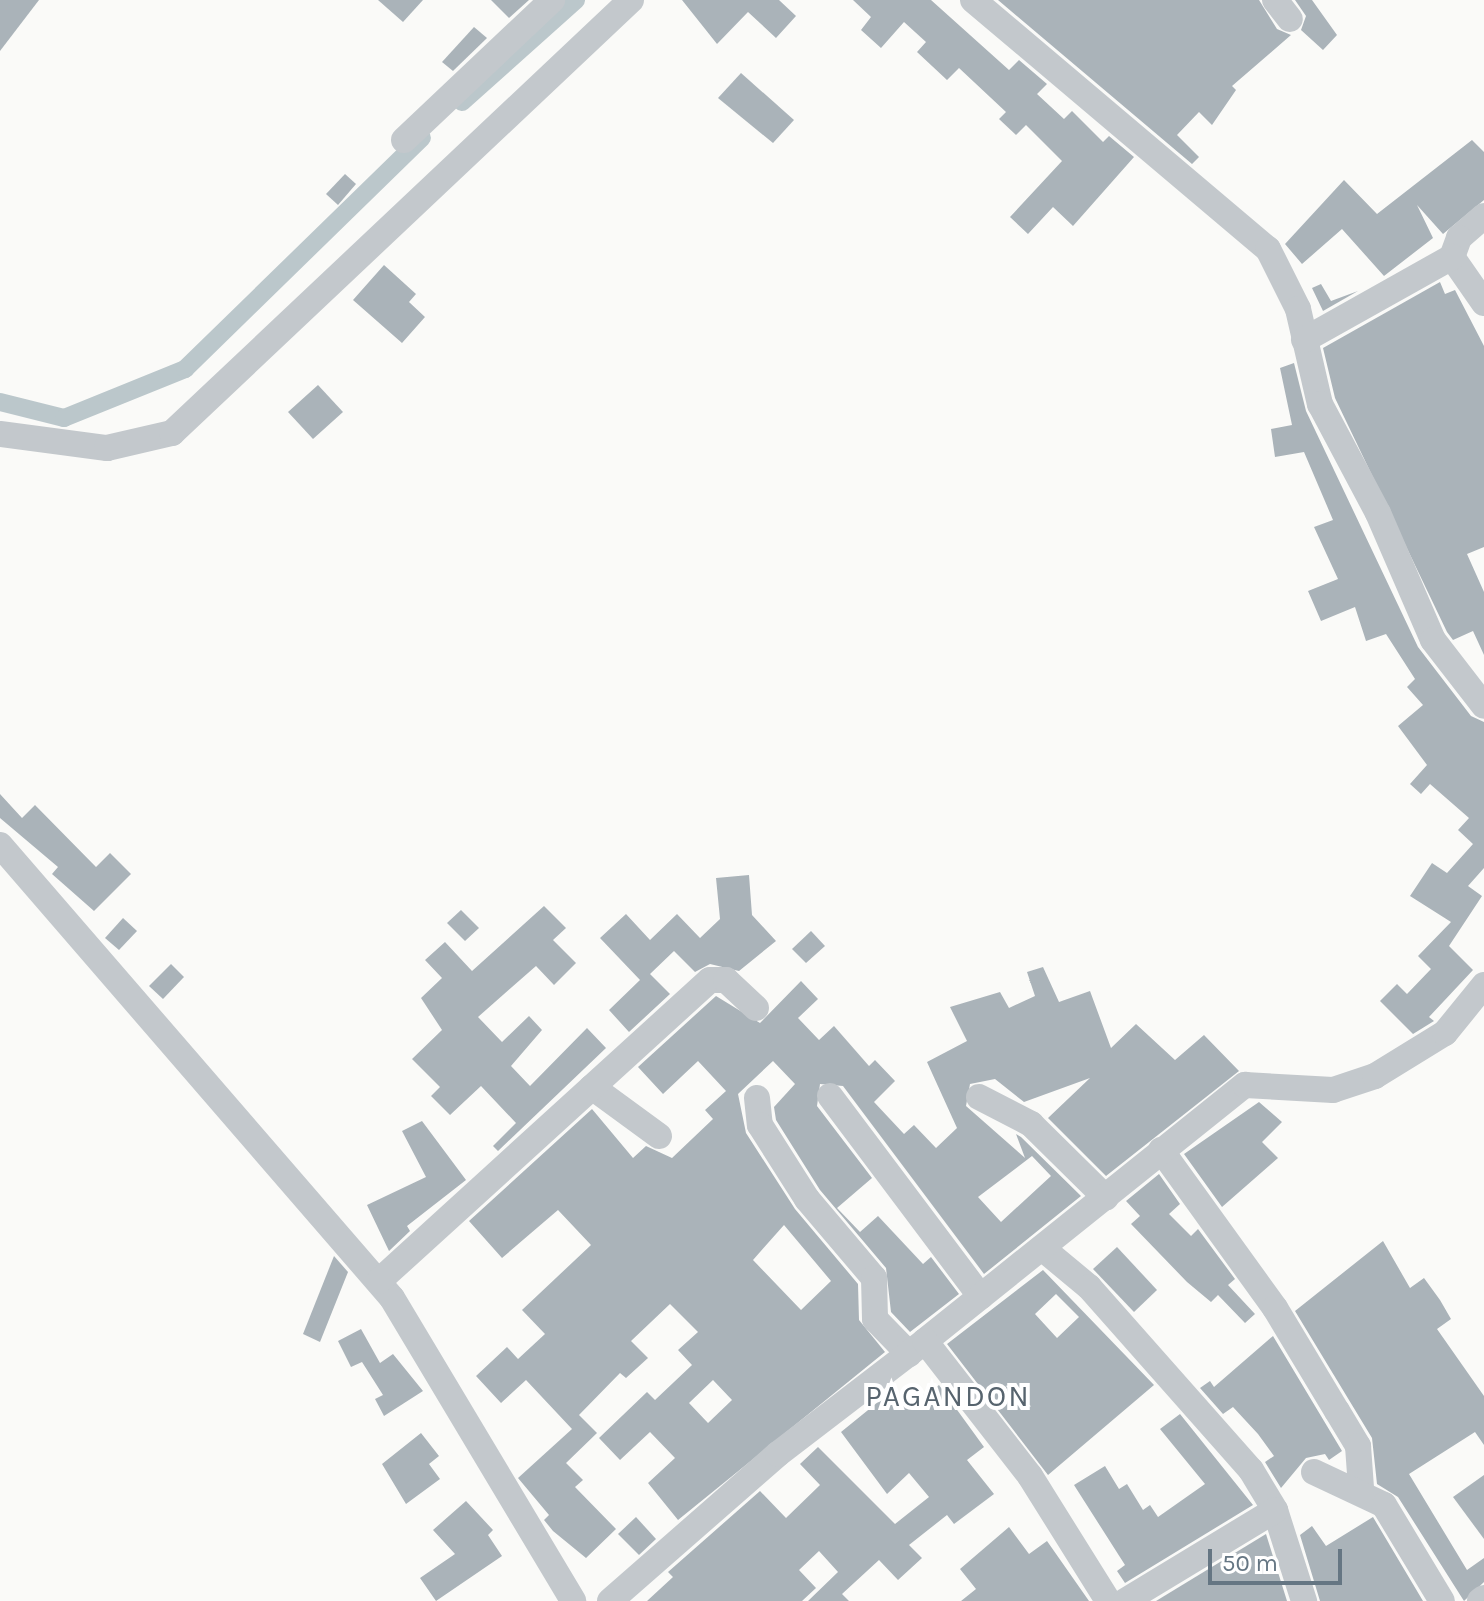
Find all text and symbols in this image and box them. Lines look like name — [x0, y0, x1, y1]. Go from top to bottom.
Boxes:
district label: PAGANDON — [865, 1378, 1031, 1414]
scale bar — [1212, 1533, 1346, 1583]
text: 50 m — [1222, 1549, 1278, 1577]

